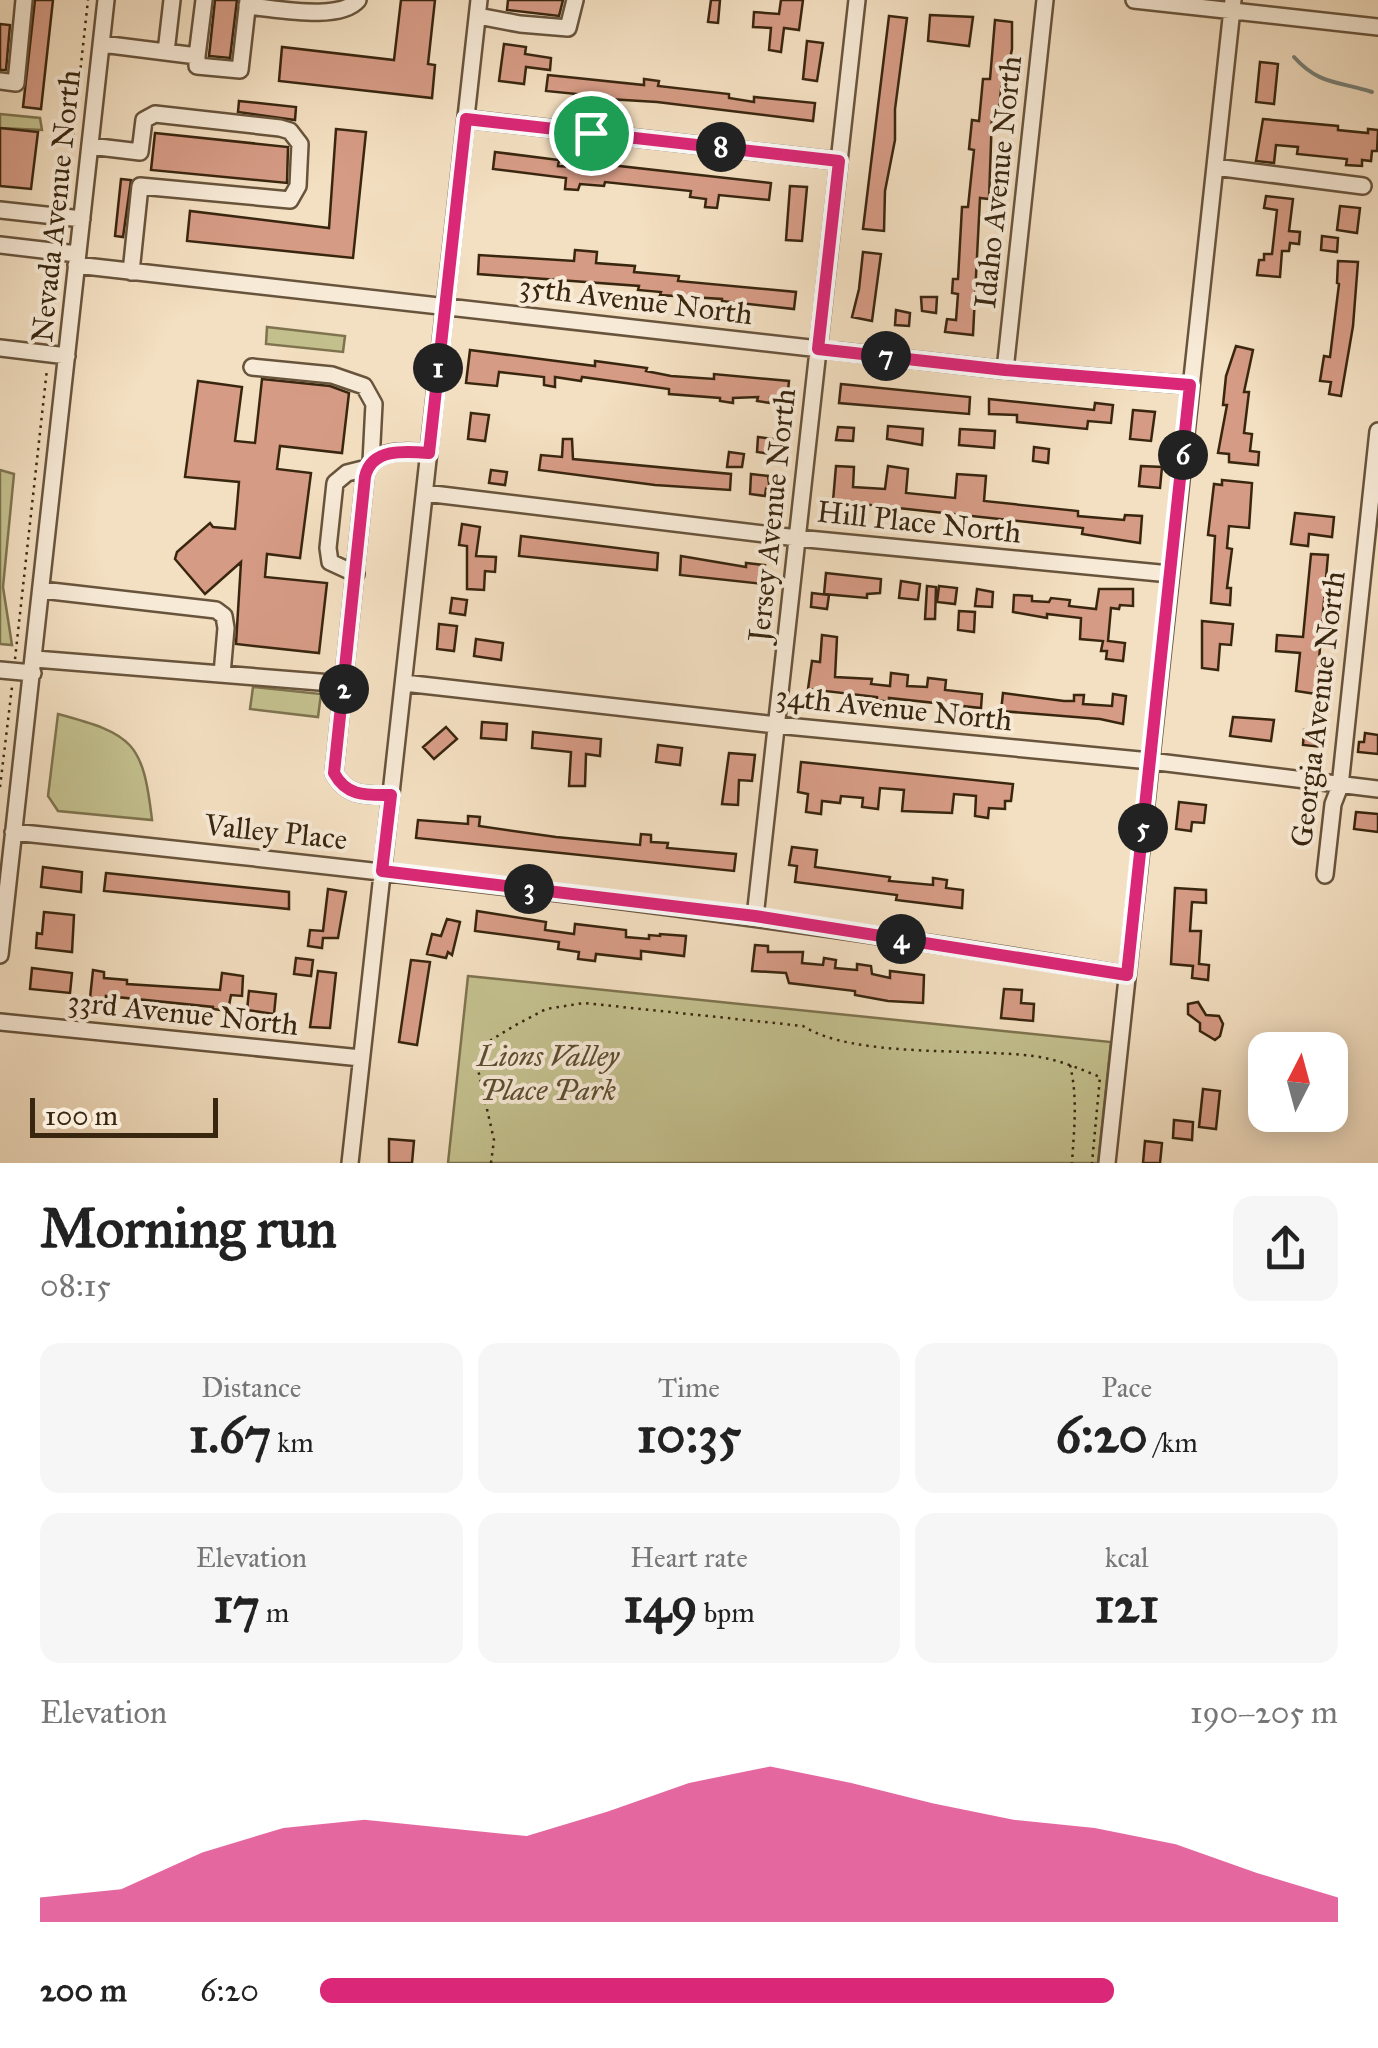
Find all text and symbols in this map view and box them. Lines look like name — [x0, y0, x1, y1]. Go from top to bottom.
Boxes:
street label: Idaho Avenue North — [967, 54, 1029, 310]
street label: Nevada Avenue North — [24, 68, 88, 344]
pin — [549, 91, 634, 176]
icon: arrive — [564, 106, 619, 161]
pin: 8 — [696, 122, 746, 172]
text: 8 — [714, 129, 728, 164]
street label: 35th Avenue North — [517, 268, 755, 332]
pin: 7 — [861, 331, 911, 381]
text: 7 — [879, 338, 893, 373]
pin: 1 — [413, 343, 463, 393]
text: 1 — [432, 350, 444, 385]
street label: Jersey Avenue North — [740, 386, 803, 646]
pin: 6 — [1158, 430, 1208, 480]
text: 6 — [1176, 437, 1190, 472]
street label: Hill Place North — [815, 493, 1023, 551]
street label: Georgia Avenue North — [1283, 569, 1353, 849]
pin: 2 — [319, 664, 369, 714]
text: 2 — [337, 671, 351, 706]
street label: 34th Avenue North — [774, 678, 1014, 738]
pin: 5 — [1118, 803, 1168, 853]
street label: Valley Place — [202, 807, 349, 857]
text: 5 — [1136, 810, 1150, 845]
pin: 3 — [504, 864, 554, 914]
text: 3 — [523, 871, 535, 906]
pin: 4 — [876, 914, 926, 964]
text: 4 — [893, 921, 909, 956]
street label: 33rd Avenue North — [66, 983, 301, 1043]
north arrow — [1248, 1032, 1348, 1132]
map controls — [1248, 1032, 1348, 1132]
park label: Lions Valley Place Park — [475, 1038, 621, 1108]
scale bar — [30, 1093, 218, 1138]
text: 100 m — [45, 1098, 118, 1133]
text: Morning run — [40, 1195, 337, 1262]
button: share — [1233, 1196, 1338, 1301]
text: 08:15 — [40, 1266, 111, 1305]
text: Distance — [201, 1370, 302, 1405]
text: Time — [658, 1370, 720, 1405]
text: Pace — [1101, 1370, 1152, 1405]
text: 1.67 — [189, 1405, 271, 1466]
text: 10:35 — [637, 1405, 741, 1466]
text: 6:20 — [1056, 1405, 1148, 1466]
text: km — [271, 1425, 314, 1460]
text: /km — [1148, 1425, 1198, 1460]
text: Elevation — [196, 1540, 307, 1575]
text: Heart rate — [630, 1540, 748, 1575]
text: kcal — [1105, 1540, 1149, 1575]
text: 17 — [213, 1575, 260, 1636]
text: 149 — [623, 1575, 698, 1636]
text: 121 — [1095, 1575, 1159, 1636]
text: m — [260, 1595, 289, 1630]
text: bpm — [698, 1595, 755, 1630]
text: Elevation — [40, 1693, 167, 1732]
text: 190–205 m — [1190, 1693, 1338, 1732]
text: 200 m — [40, 1971, 127, 2010]
text: 6:20 — [200, 1971, 259, 2010]

